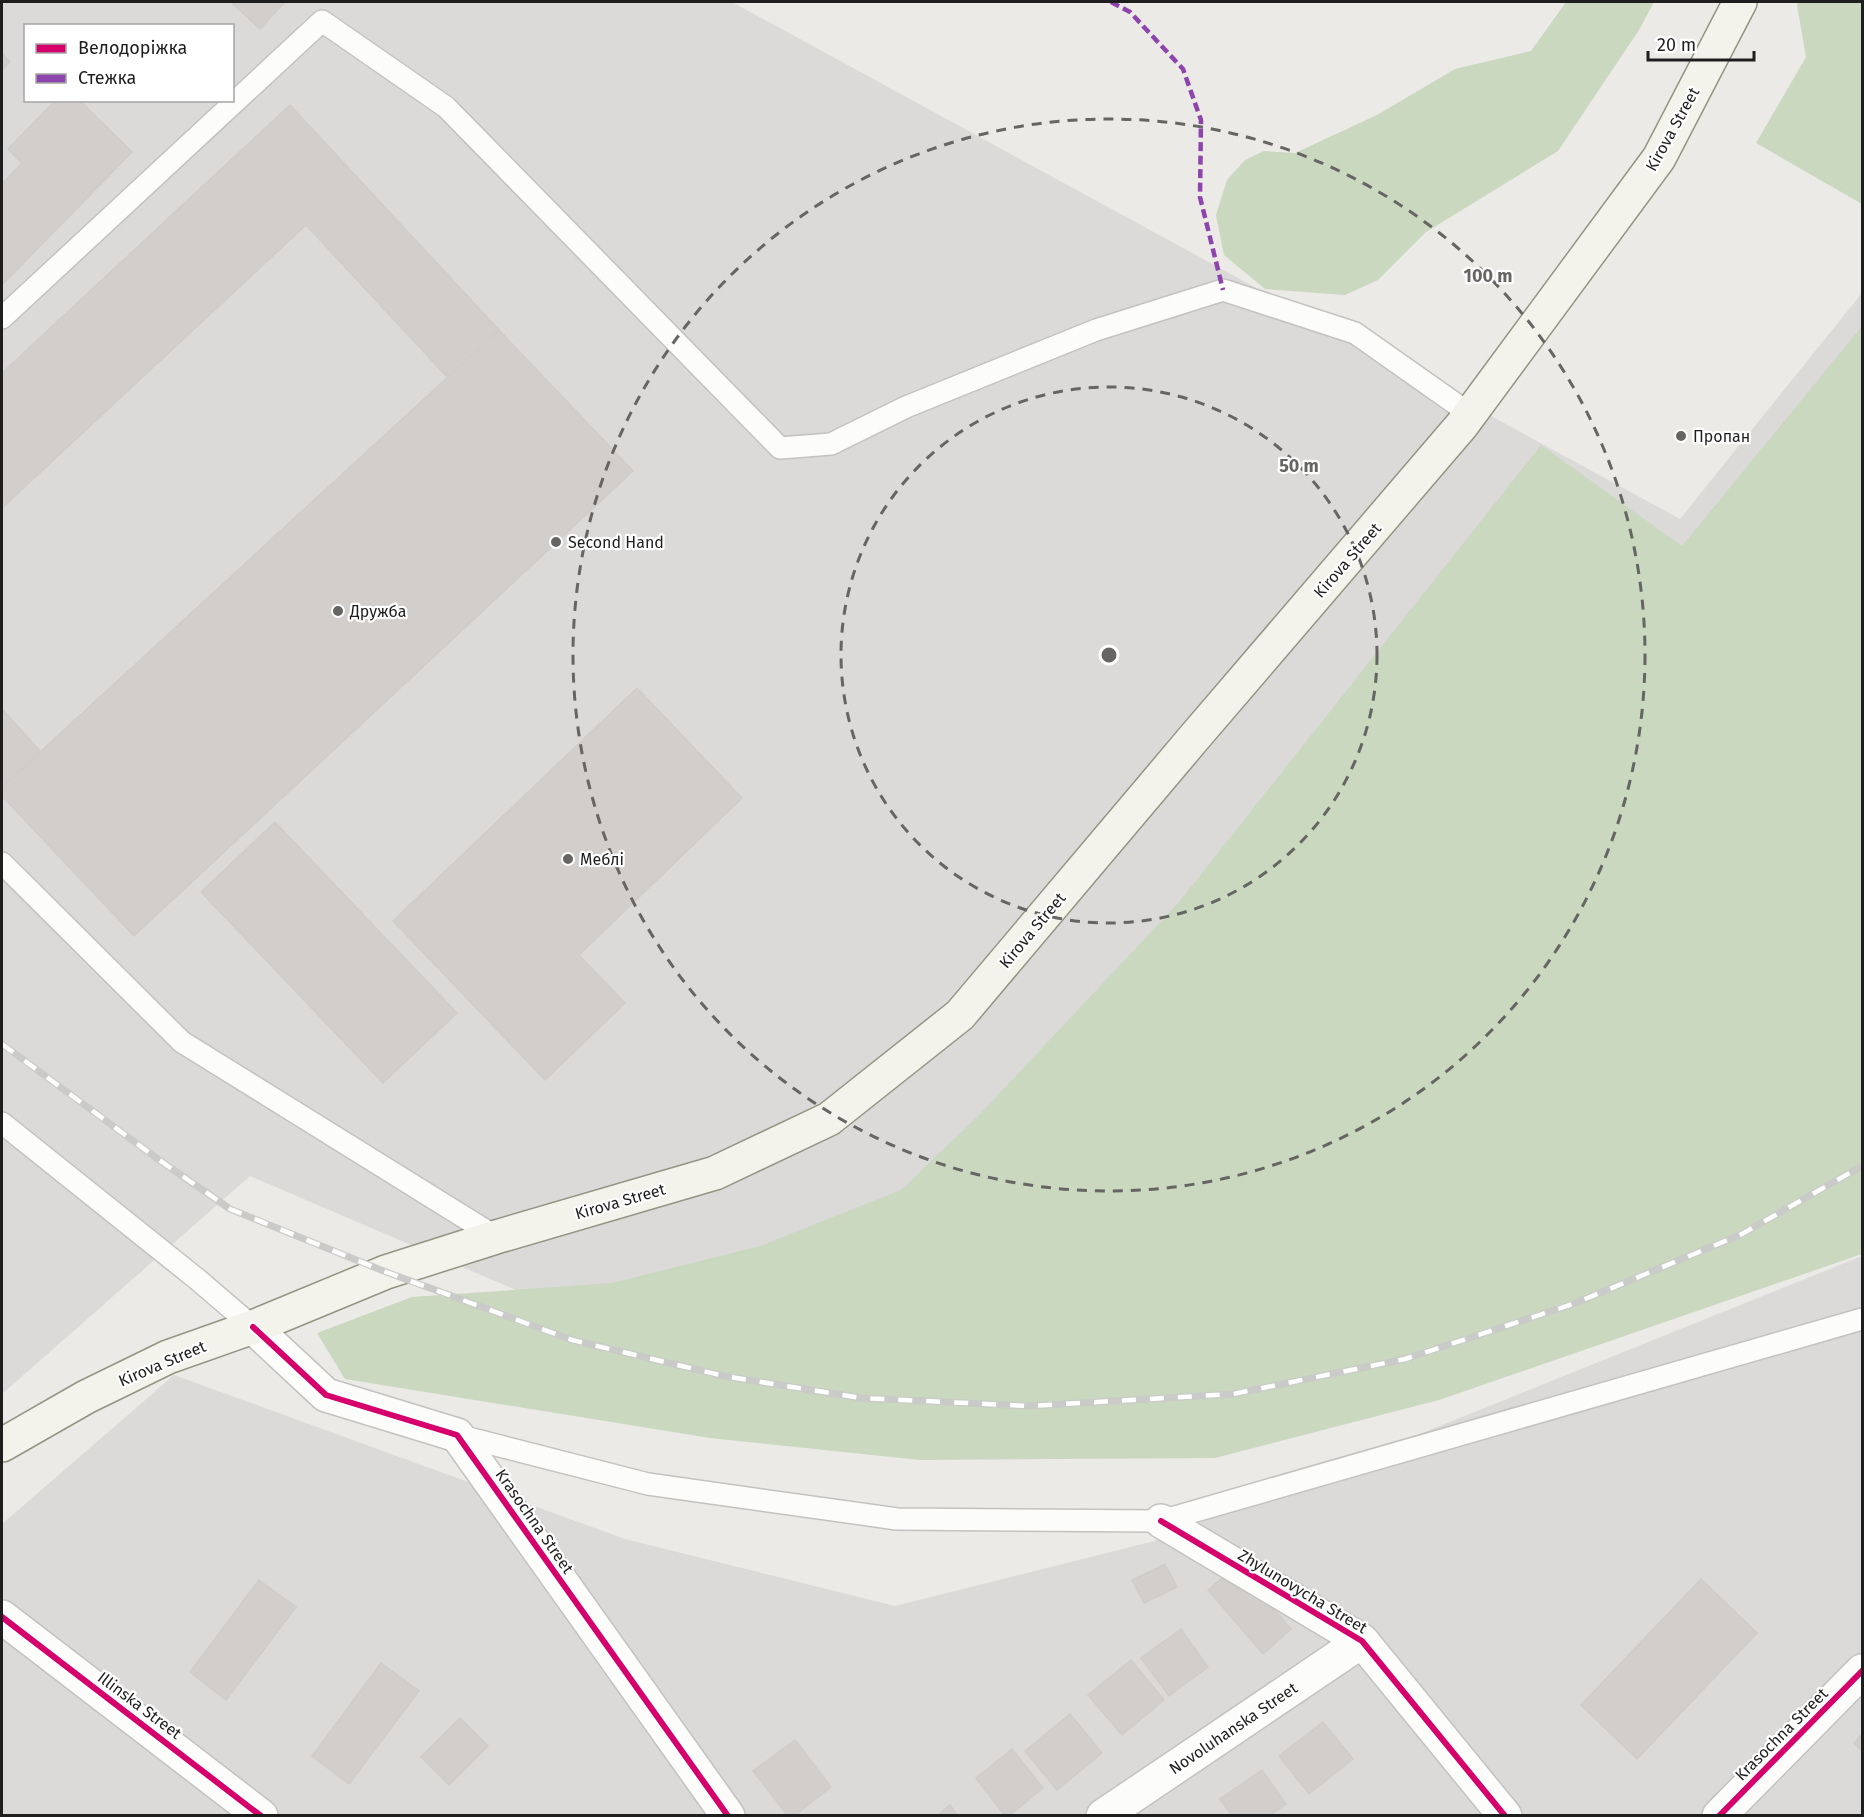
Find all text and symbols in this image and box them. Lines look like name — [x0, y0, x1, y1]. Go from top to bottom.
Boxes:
legend — [24, 24, 234, 102]
scale bar — [1648, 24, 1754, 62]
text: 20 m — [1657, 34, 1696, 56]
text: Велодоріжка — [78, 37, 187, 59]
text: Стежка — [78, 67, 136, 89]
street label: Kirova Street — [1642, 84, 1703, 174]
text: 100 m — [1464, 265, 1512, 287]
place label: Пропан — [1693, 427, 1750, 446]
marker: Пропан — [1674, 429, 1688, 443]
text: 50 m — [1279, 455, 1319, 477]
street label: Kirova Street — [1310, 519, 1385, 602]
place label: Second Hand — [568, 533, 664, 552]
marker: Second Hand — [549, 535, 563, 549]
place label: Дружба — [349, 602, 406, 621]
marker: Дружба — [331, 604, 345, 618]
centre of rings — [1099, 645, 1119, 665]
place label: Меблі — [580, 850, 624, 869]
marker: Меблі — [561, 852, 575, 866]
street label: Kirova Street — [995, 888, 1070, 972]
street label: Kirova Street — [573, 1179, 668, 1223]
street label: Kirova Street — [116, 1336, 209, 1390]
street label: Krasochna Street — [491, 1465, 578, 1577]
street label: Zhylunovycha Street — [1235, 1545, 1371, 1638]
street label: Illinska Street — [94, 1668, 185, 1743]
street label: Novoluhanska Street — [1166, 1678, 1301, 1778]
street label: Krasochna Street — [1731, 1684, 1832, 1785]

